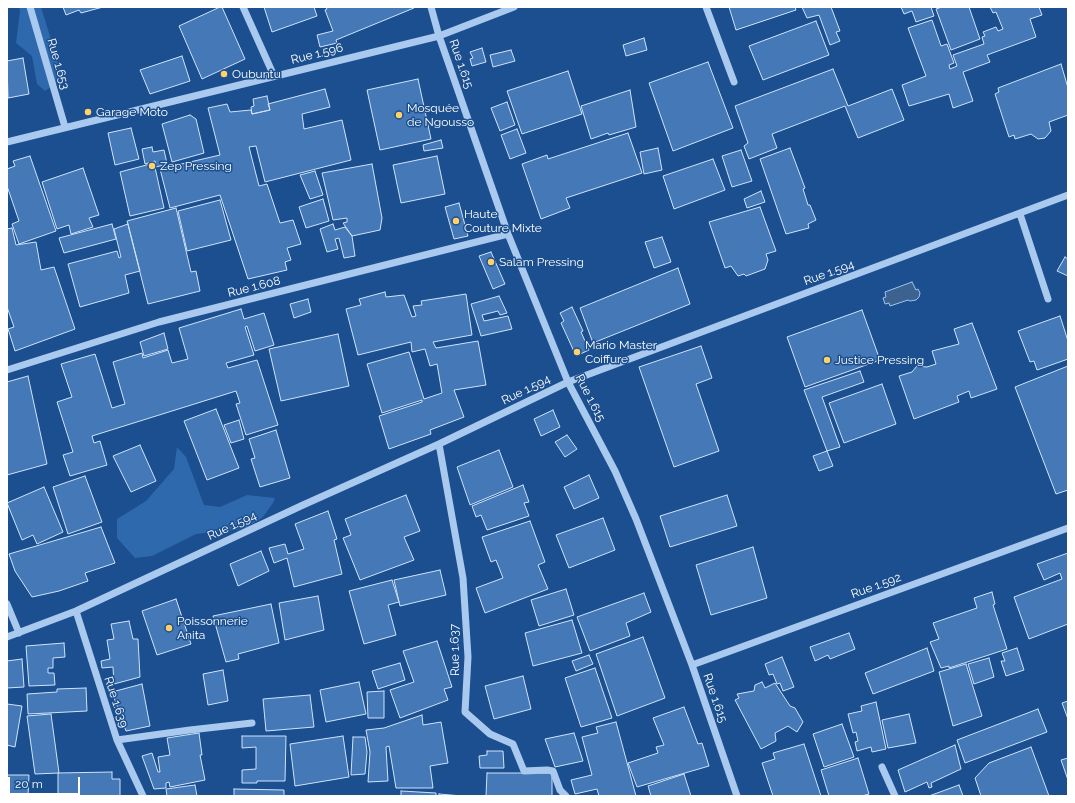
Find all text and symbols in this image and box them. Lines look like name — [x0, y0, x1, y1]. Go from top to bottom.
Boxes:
street label: Rue 1.653 — [44, 37, 72, 91]
street label: Rue 1.615 — [446, 37, 476, 91]
street label: Rue 1.596 — [289, 41, 345, 67]
place label: Oubuntu — [232, 67, 281, 81]
marker: Oubuntu — [219, 69, 229, 79]
place label: Mosquée de Ngousso — [407, 101, 474, 129]
place label: Garage Moto — [96, 105, 168, 119]
marker: Garage Moto — [83, 107, 93, 117]
marker: Mosquée de Ngousso — [394, 110, 404, 120]
place label: Zep Pressing — [160, 159, 232, 173]
marker: Zep Pressing — [147, 161, 157, 171]
place label: Haute Couture Mixte — [464, 207, 542, 235]
marker: Haute Couture Mixte — [451, 216, 461, 226]
place label: Salam Pressing — [499, 255, 584, 269]
marker: Salam Pressing — [486, 257, 496, 267]
street label: Rue 1.594 — [802, 257, 856, 289]
street label: Rue 1.608 — [226, 273, 282, 301]
place label: Mario Master Coiffure — [585, 338, 657, 366]
marker: Mario Master Coiffure — [572, 347, 582, 357]
place label: Justice Pressing — [835, 353, 924, 367]
marker: Justice Pressing — [822, 355, 832, 365]
street label: Rue 1.594 — [499, 372, 553, 408]
street label: Rue 1.615 — [572, 372, 608, 424]
street label: Rue 1.594 — [205, 508, 259, 544]
street label: Rue 1.592 — [849, 570, 903, 602]
place label: Poissonnerie Anita — [177, 614, 248, 642]
marker: Poissonnerie Anita — [164, 623, 174, 633]
street label: Rue 1.637 — [447, 624, 463, 676]
street label: Rue 1.615 — [700, 671, 730, 725]
street label: Rue 1.639 — [101, 675, 131, 729]
scale bar — [10, 769, 82, 795]
text: 20 m — [15, 777, 43, 791]

